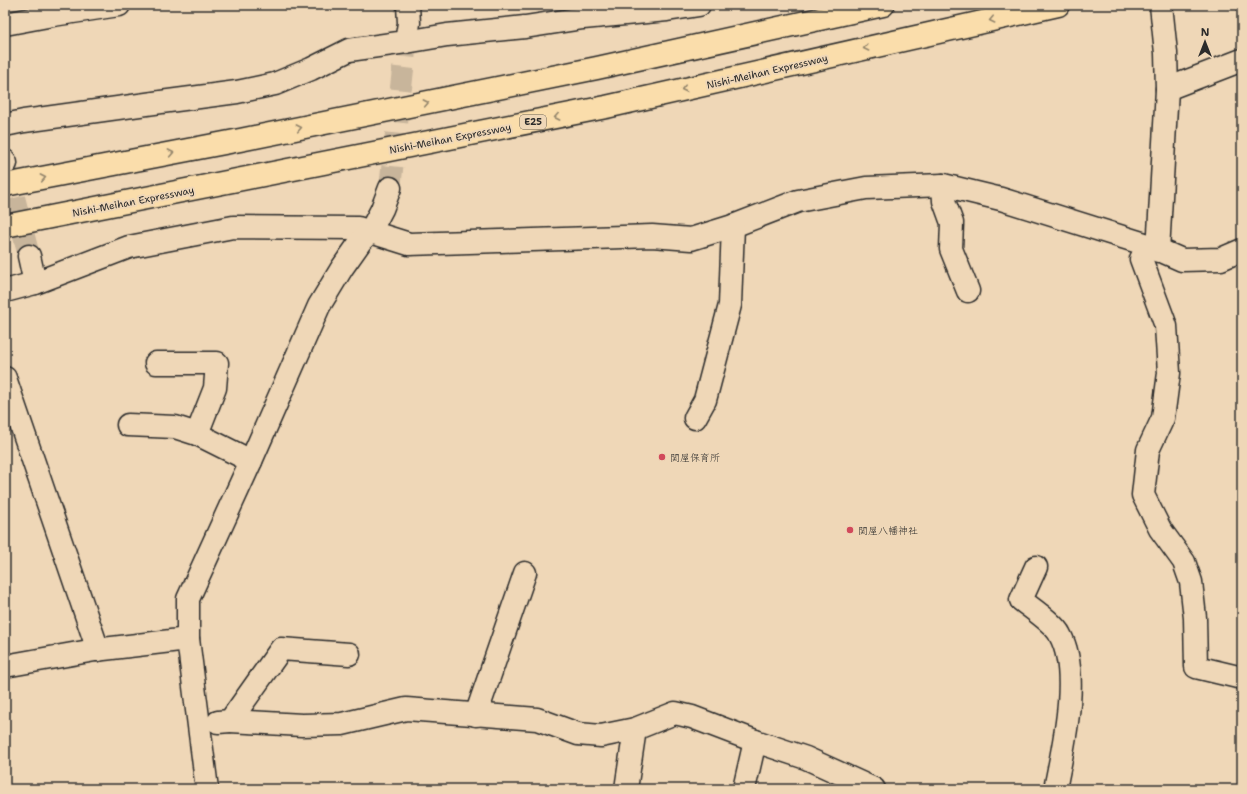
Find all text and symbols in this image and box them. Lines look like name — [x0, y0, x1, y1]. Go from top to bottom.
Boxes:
one-way arrow — [989, 15, 996, 23]
north arrow — [1185, 22, 1225, 62]
text: N — [1201, 25, 1210, 40]
one-way arrow — [862, 44, 869, 52]
street label: Nishi-Meihan Expressway — [705, 51, 829, 92]
one-way arrow — [681, 85, 687, 93]
one-way arrow — [423, 99, 429, 107]
one-way arrow — [554, 112, 560, 120]
road number: E25 — [520, 115, 546, 129]
street label: Nishi-Meihan Expressway — [388, 120, 512, 157]
one-way arrow — [295, 125, 302, 133]
one-way arrow — [168, 150, 174, 158]
one-way arrow — [40, 174, 46, 182]
street label: Nishi-Meihan Expressway — [71, 183, 195, 220]
place label: 関屋保育所 — [670, 451, 720, 464]
marker: 関屋保育所 — [657, 452, 667, 462]
place label: 関屋八幡神社 — [858, 524, 918, 537]
marker: 関屋八幡神社 — [845, 525, 855, 535]

